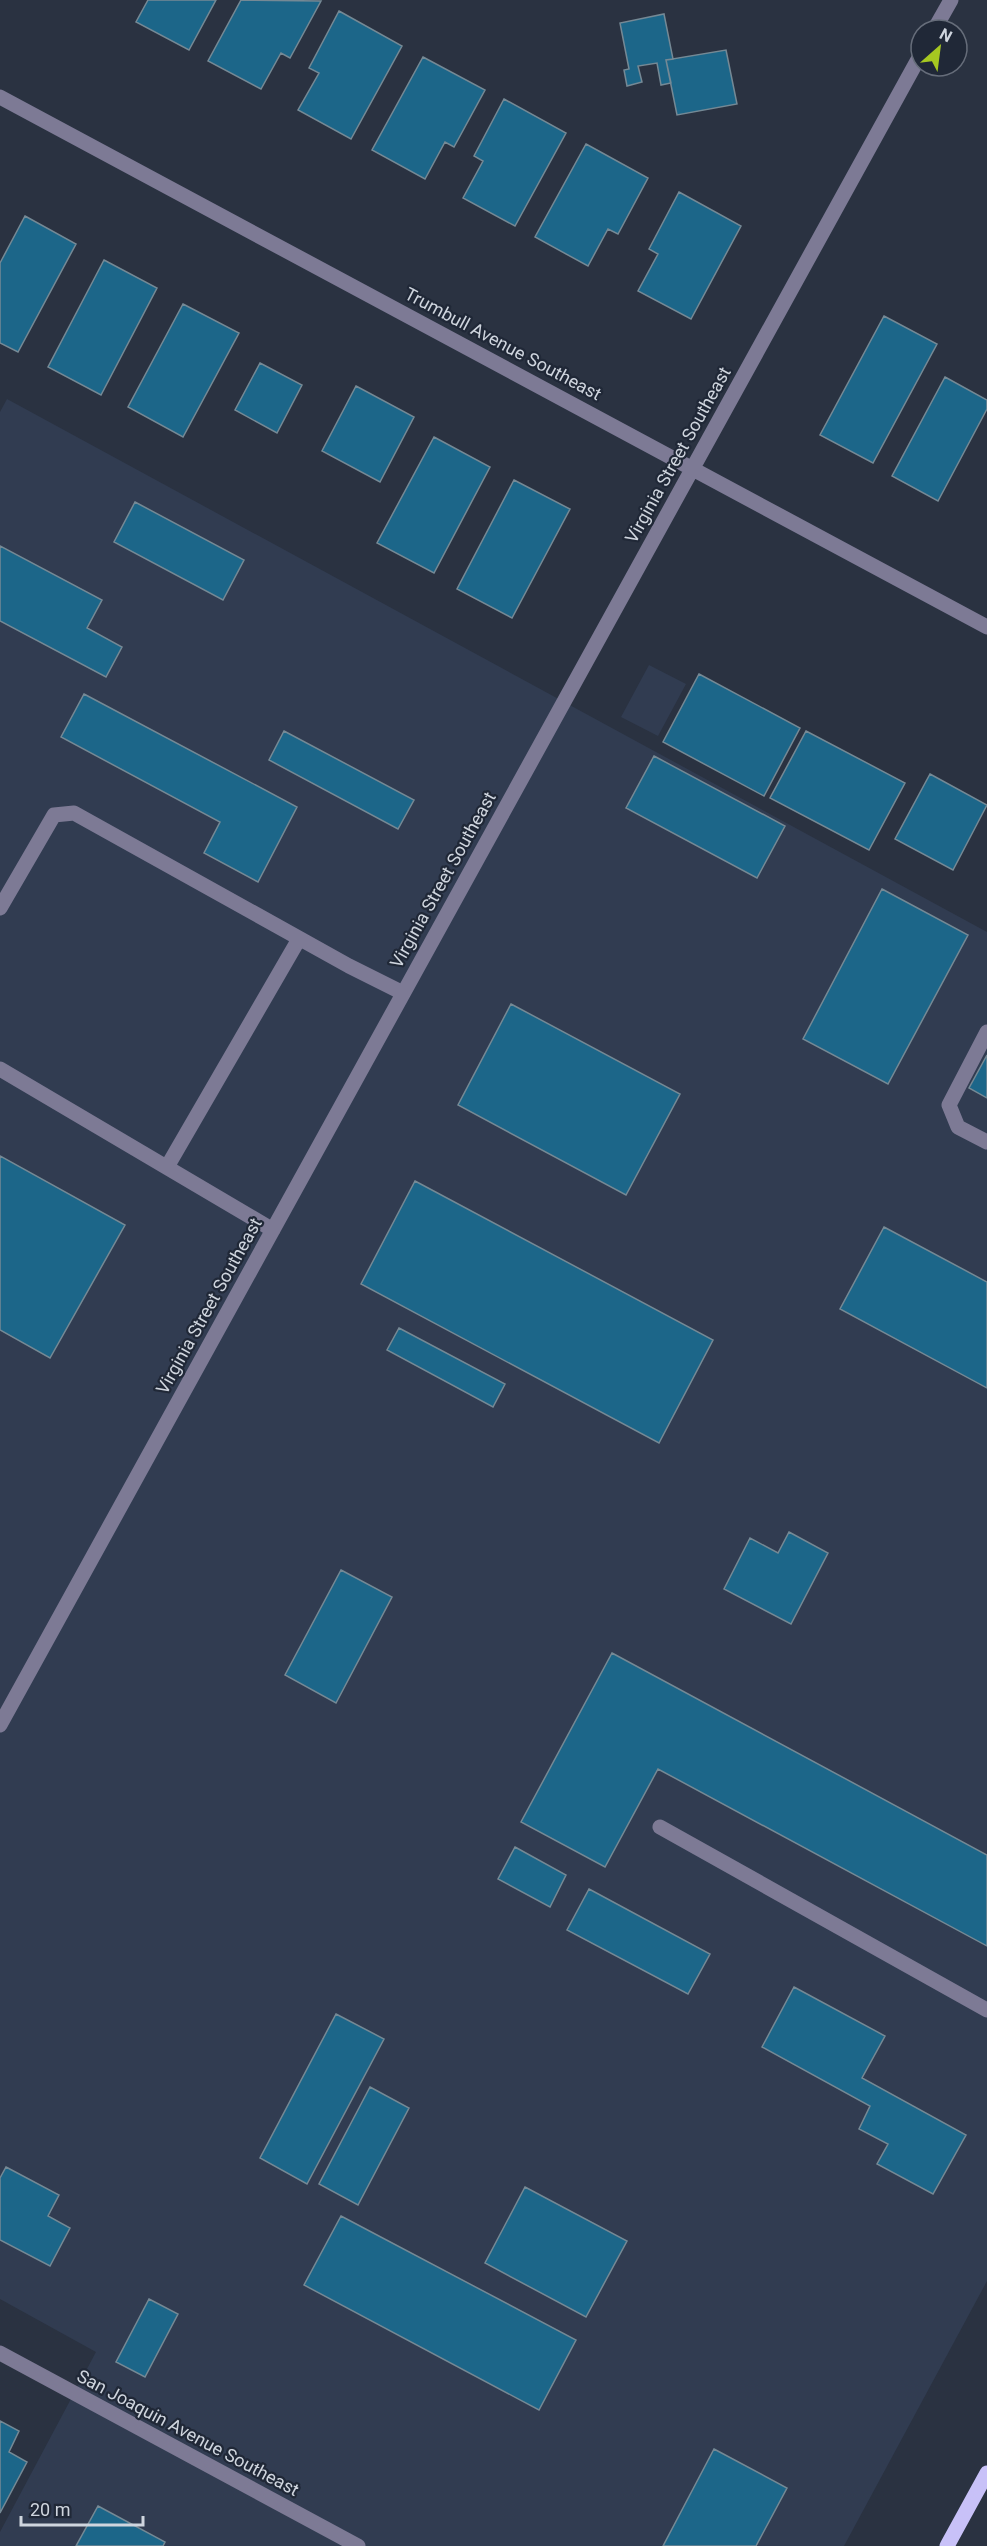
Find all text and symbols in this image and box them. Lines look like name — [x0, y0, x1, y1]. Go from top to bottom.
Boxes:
north arrow — [909, 18, 969, 78]
text: N — [936, 24, 955, 46]
street label: Trumbull Avenue Southeast — [401, 283, 605, 404]
street label: Virginia Street Southeast — [620, 363, 735, 546]
street label: Virginia Street Southeast — [385, 788, 500, 971]
street label: Virginia Street Southeast — [151, 1214, 266, 1397]
street label: San Joaquin Avenue Southeast — [74, 2365, 303, 2500]
scale bar — [21, 2489, 142, 2527]
text: 20 m — [30, 2499, 70, 2520]

